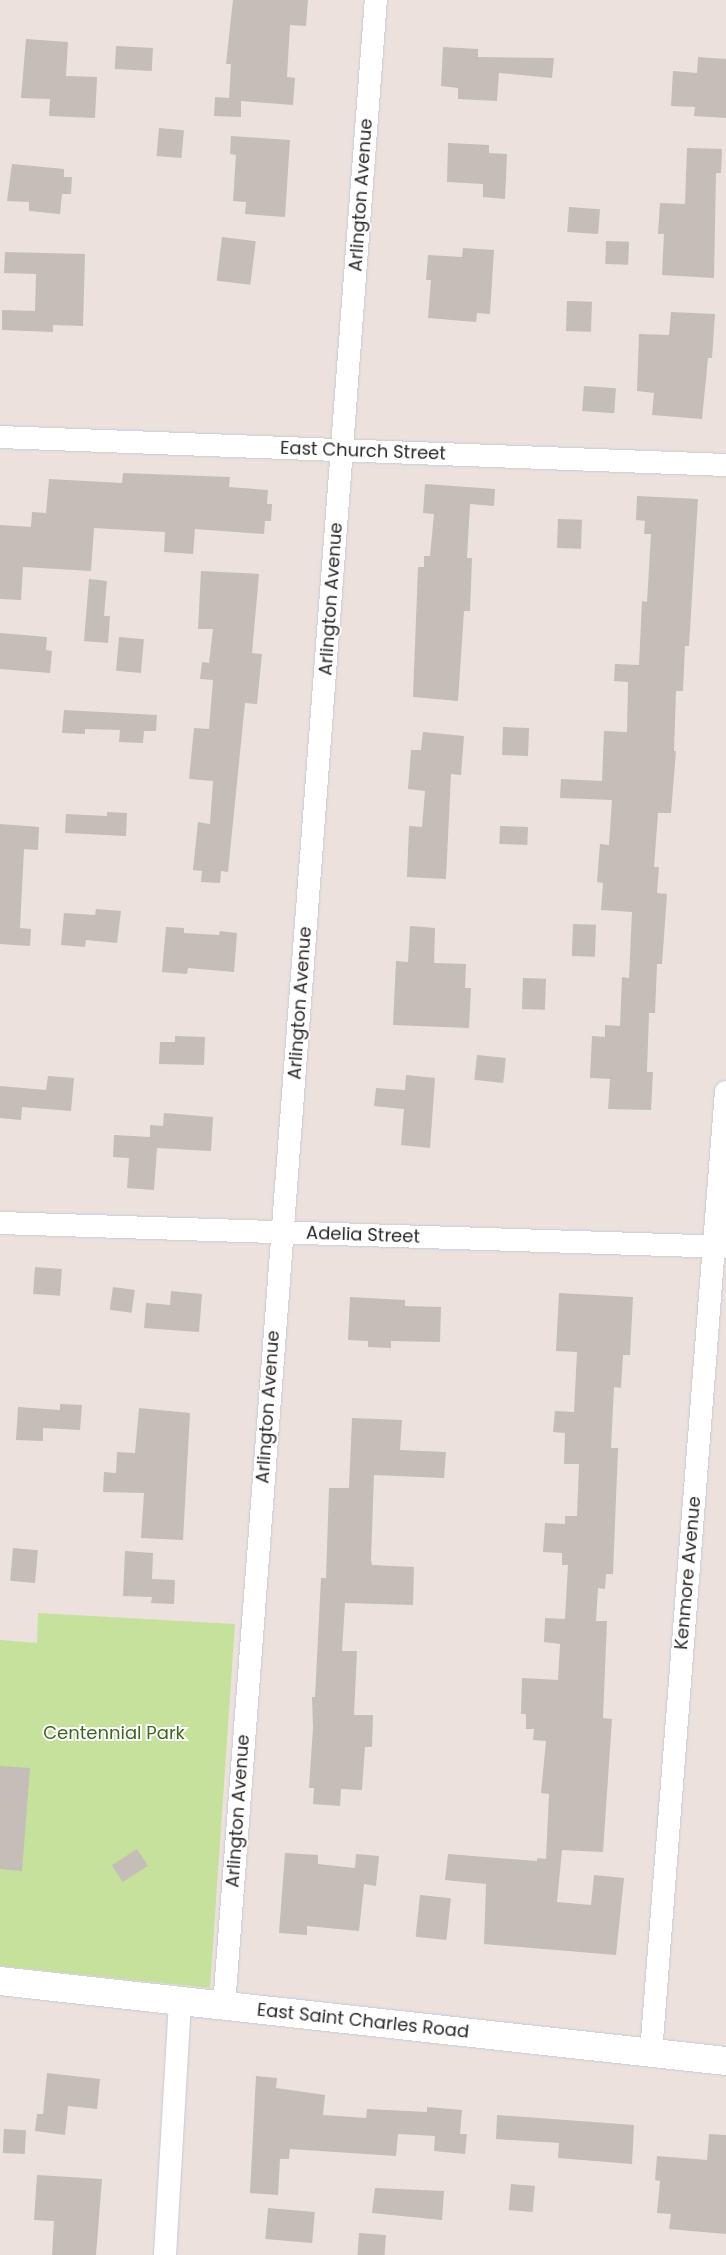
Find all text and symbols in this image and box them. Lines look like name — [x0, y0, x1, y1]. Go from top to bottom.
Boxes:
street label: Arlington Avenue — [345, 118, 377, 272]
street label: East Church Street — [280, 437, 446, 465]
street label: Arlington Avenue — [315, 522, 347, 676]
street label: Arlington Avenue — [284, 926, 316, 1080]
street label: Adelia Street — [306, 1222, 420, 1248]
street label: Arlington Avenue — [252, 1330, 284, 1484]
street label: Kenmore Avenue — [671, 1495, 705, 1651]
park label: Centennial Park — [43, 1722, 185, 1744]
street label: Arlington Avenue — [222, 1734, 254, 1888]
street label: East Saint Charles Road — [256, 1999, 470, 2043]

